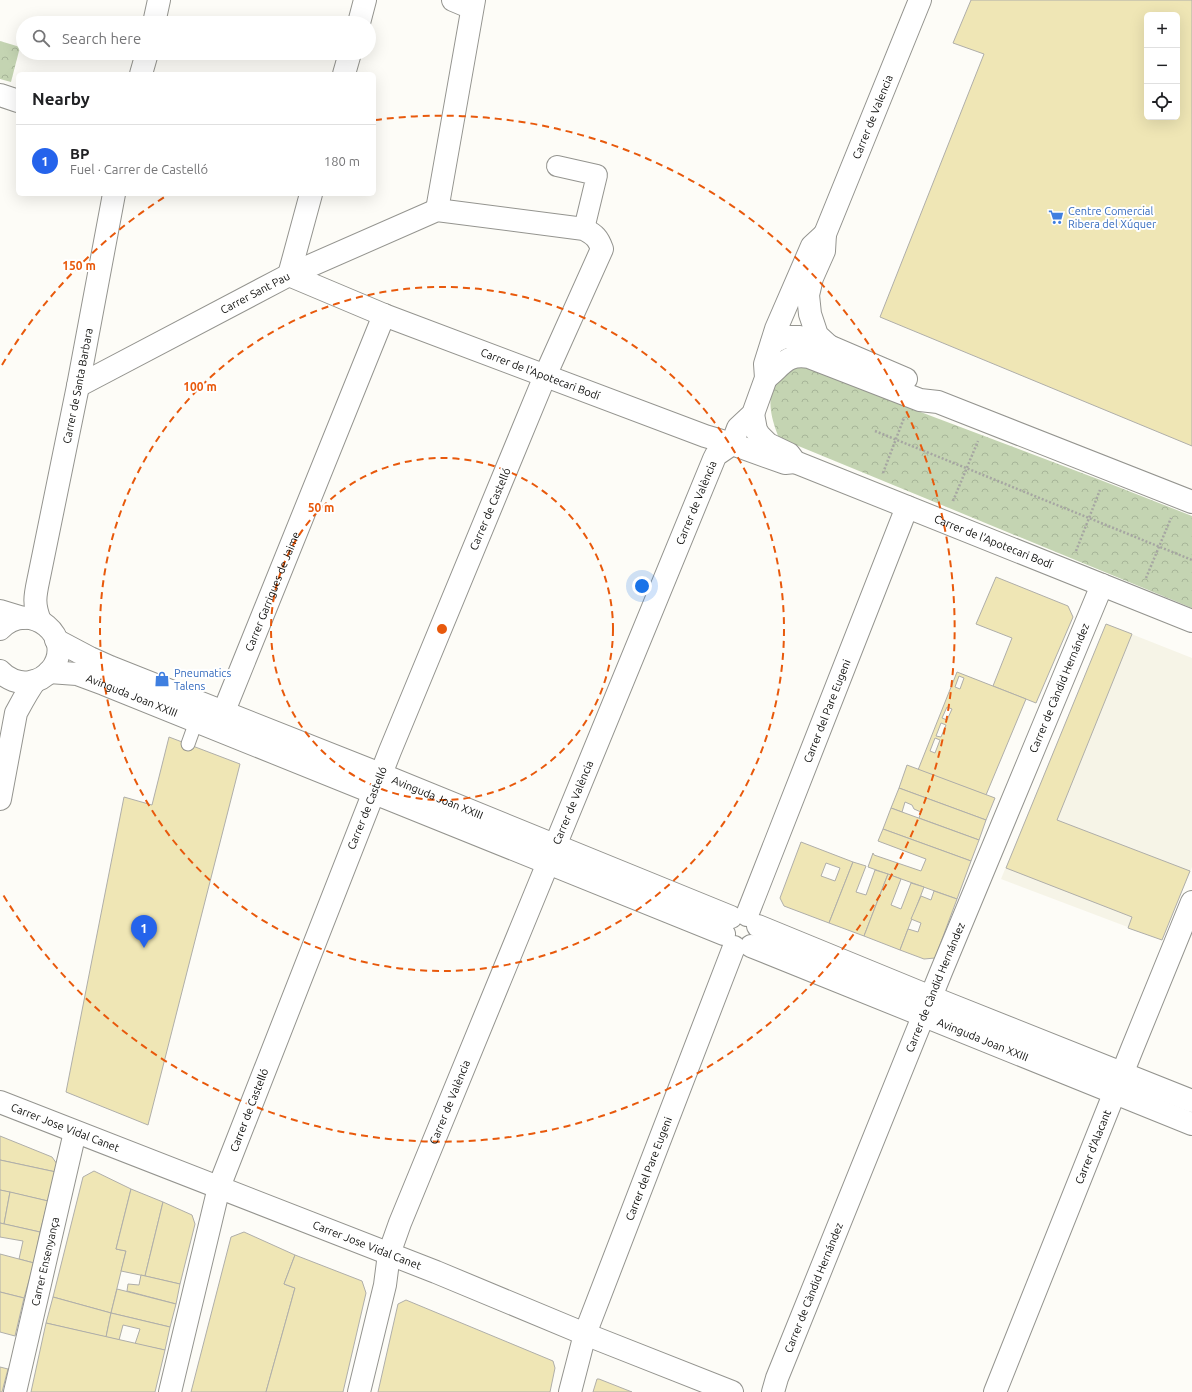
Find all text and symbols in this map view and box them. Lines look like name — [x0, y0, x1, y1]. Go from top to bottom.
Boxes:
map controls — [1144, 12, 1180, 120]
button: + — [1144, 12, 1180, 48]
search box — [16, 16, 376, 60]
icon: search — [30, 27, 52, 49]
text: Search here — [62, 30, 141, 47]
button: − — [1144, 48, 1180, 84]
street label: Carrer de Valencia — [850, 73, 895, 161]
button: locate — [1144, 84, 1180, 120]
text: Nearby — [32, 89, 90, 108]
text: BP — [70, 145, 89, 162]
text: 1 — [41, 154, 49, 168]
text: 180 m — [324, 154, 360, 168]
text: Fuel · Carrer de Castelló — [70, 162, 208, 176]
place label: Centre Comercial Ribera del Xúquer — [1068, 205, 1157, 230]
supermarket icon: Centre Comercial Ribera del Xúquer — [1047, 208, 1065, 226]
text: 150 m — [62, 259, 96, 272]
street label: Carrer Sant Pau — [218, 270, 292, 316]
street label: Carrer de Santa Barbara — [60, 327, 95, 445]
street label: Carrer de l'Apotecari Bodí — [479, 346, 602, 402]
text: 100 m — [183, 380, 217, 393]
street label: Carrer de València — [673, 459, 719, 547]
street label: Carrer de Castelló — [467, 466, 513, 552]
text: 50 m — [308, 501, 334, 514]
street label: Carrer de l'Apotecari Bodí — [933, 512, 1055, 571]
street label: Carrer Garrigues de Jaime — [243, 530, 302, 653]
your location — [632, 576, 652, 596]
centre of rings — [435, 622, 449, 636]
street label: Carrer de Càndid Hernández — [1027, 622, 1091, 755]
street label: Carrer del Pare Eugeni — [801, 658, 853, 765]
place label: Pneumatics Talens — [174, 667, 231, 692]
shop icon: Pneumatics Talens — [153, 670, 171, 688]
street label: Avinguda Joan XXIII — [85, 672, 179, 719]
street label: Carrer de València — [550, 759, 595, 846]
street label: Carrer de Castelló — [345, 765, 389, 851]
street label: Avinguda Joan XXIII — [390, 774, 485, 821]
pin: 1 — [131, 915, 157, 948]
street label: Carrer de Càndid Hernández — [903, 921, 967, 1054]
street label: Avinguda Joan XXIII — [936, 1016, 1030, 1063]
street label: Carrer de València — [427, 1058, 472, 1146]
street label: Carrer de Castelló — [228, 1067, 270, 1153]
street label: Carrer Jose Vidal Canet — [9, 1101, 122, 1154]
street label: Carrer d'Alacant — [1073, 1107, 1113, 1186]
street label: Carrer del Pare Eugeni — [623, 1115, 674, 1222]
street label: Carrer Ensenyança — [29, 1216, 61, 1307]
street label: Carrer Jose Vidal Canet — [311, 1219, 424, 1272]
street label: Carrer de Càndid Hernández — [782, 1221, 845, 1354]

